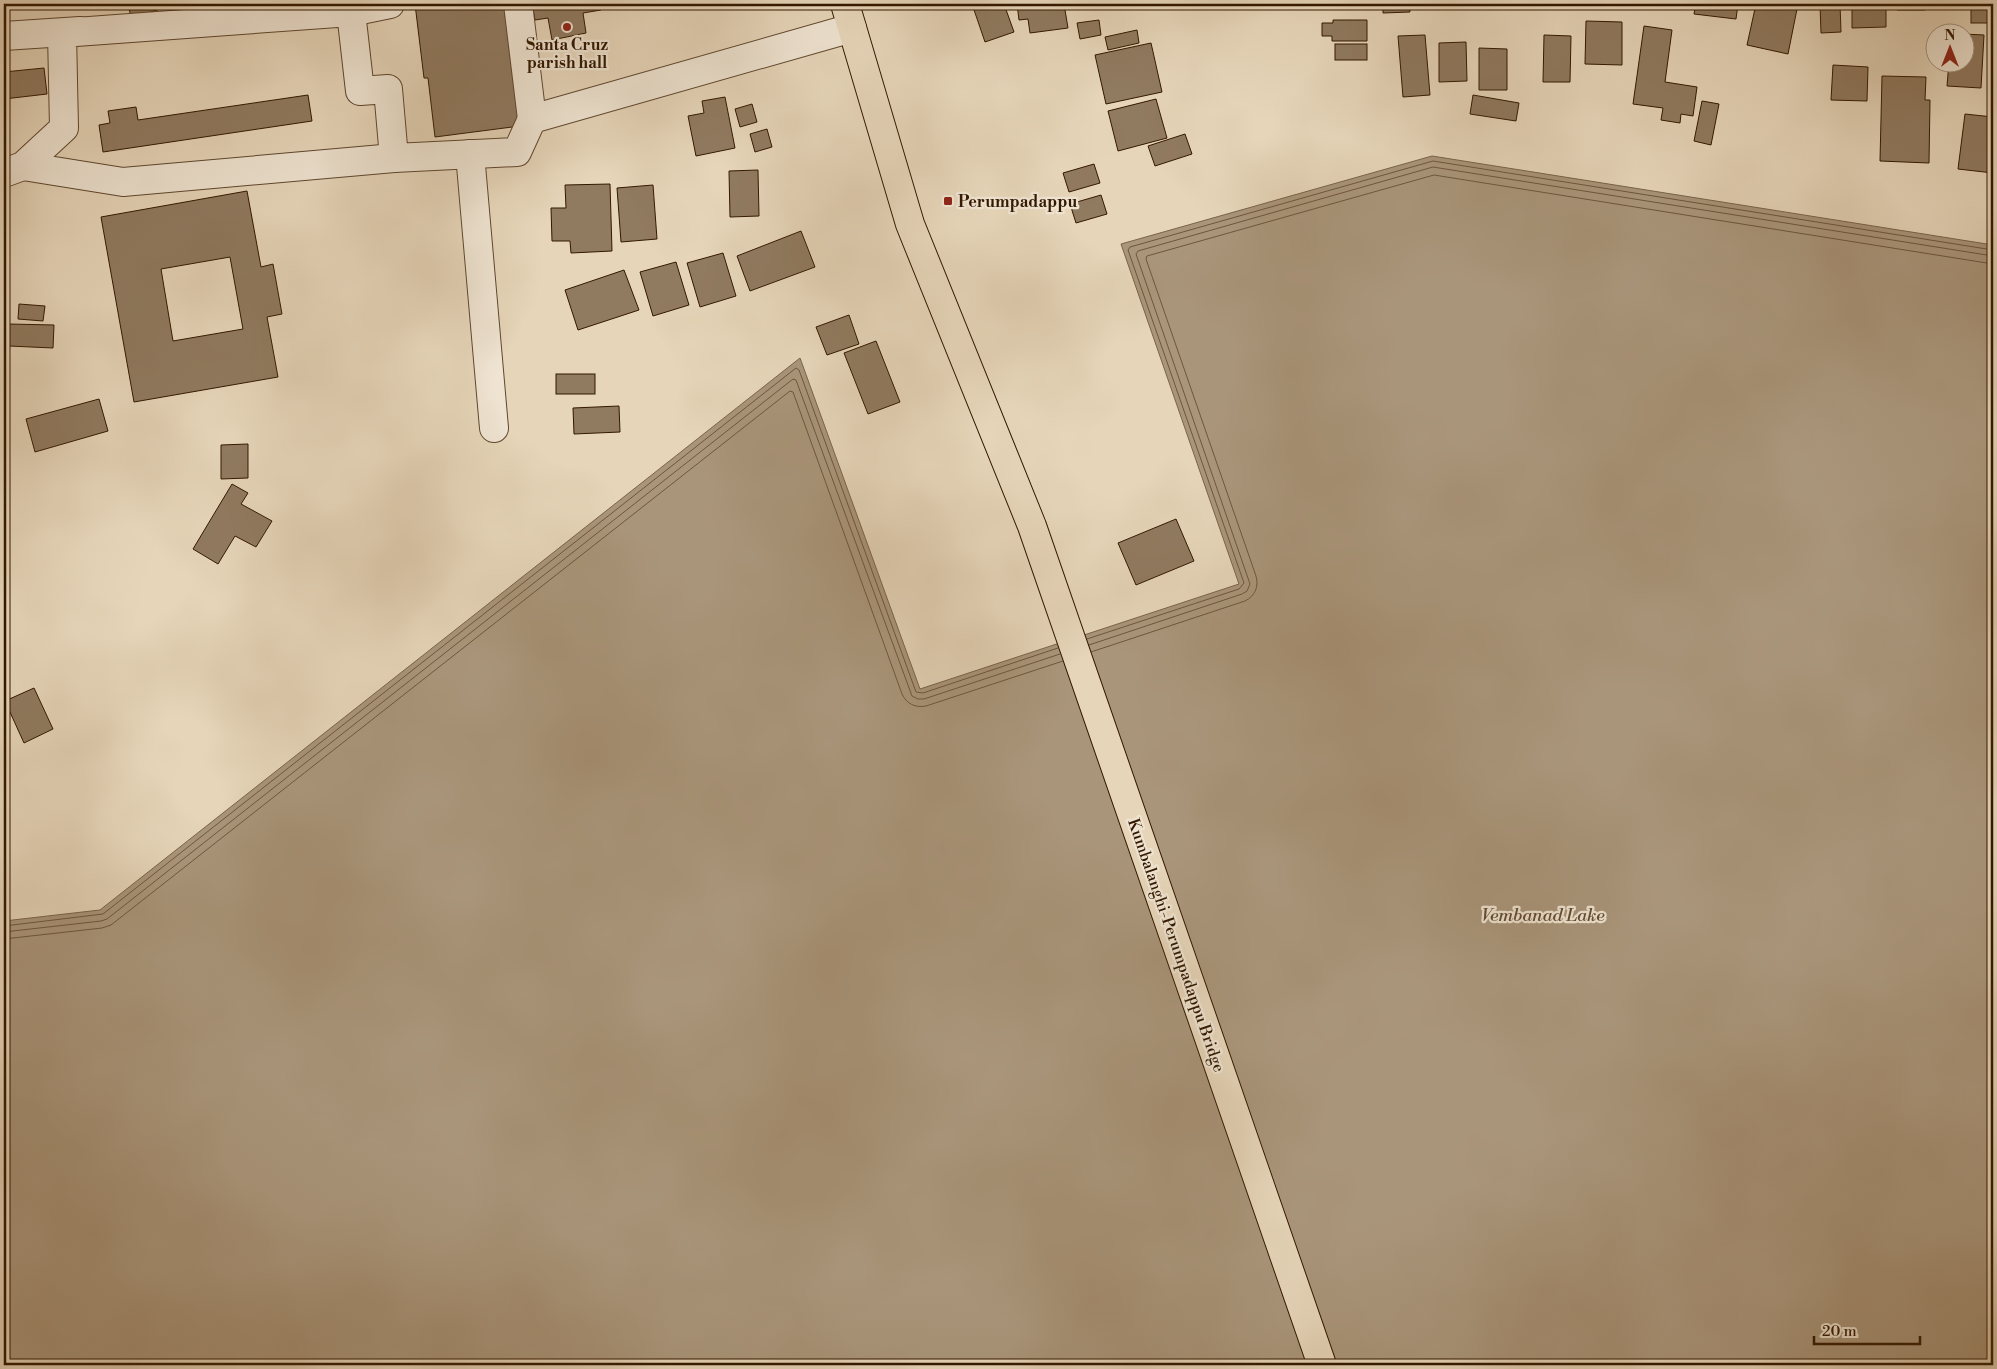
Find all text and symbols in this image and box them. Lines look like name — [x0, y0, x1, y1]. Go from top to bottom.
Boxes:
marker: Santa Cruz parish hall — [561, 21, 573, 33]
north arrow — [1924, 22, 1974, 72]
text: N — [1944, 27, 1956, 45]
place label: Santa Cruz parish hall — [526, 35, 608, 73]
place label: Perumpadappu — [958, 192, 1077, 212]
marker: Perumpadappu — [942, 195, 954, 207]
street label: Kumbalanghi-Perumpadappu Bridge — [1123, 816, 1229, 1075]
water label: Vembanad Lake — [1481, 904, 1605, 927]
scale bar — [1814, 1314, 1921, 1346]
text: 20 m — [1822, 1322, 1857, 1341]

